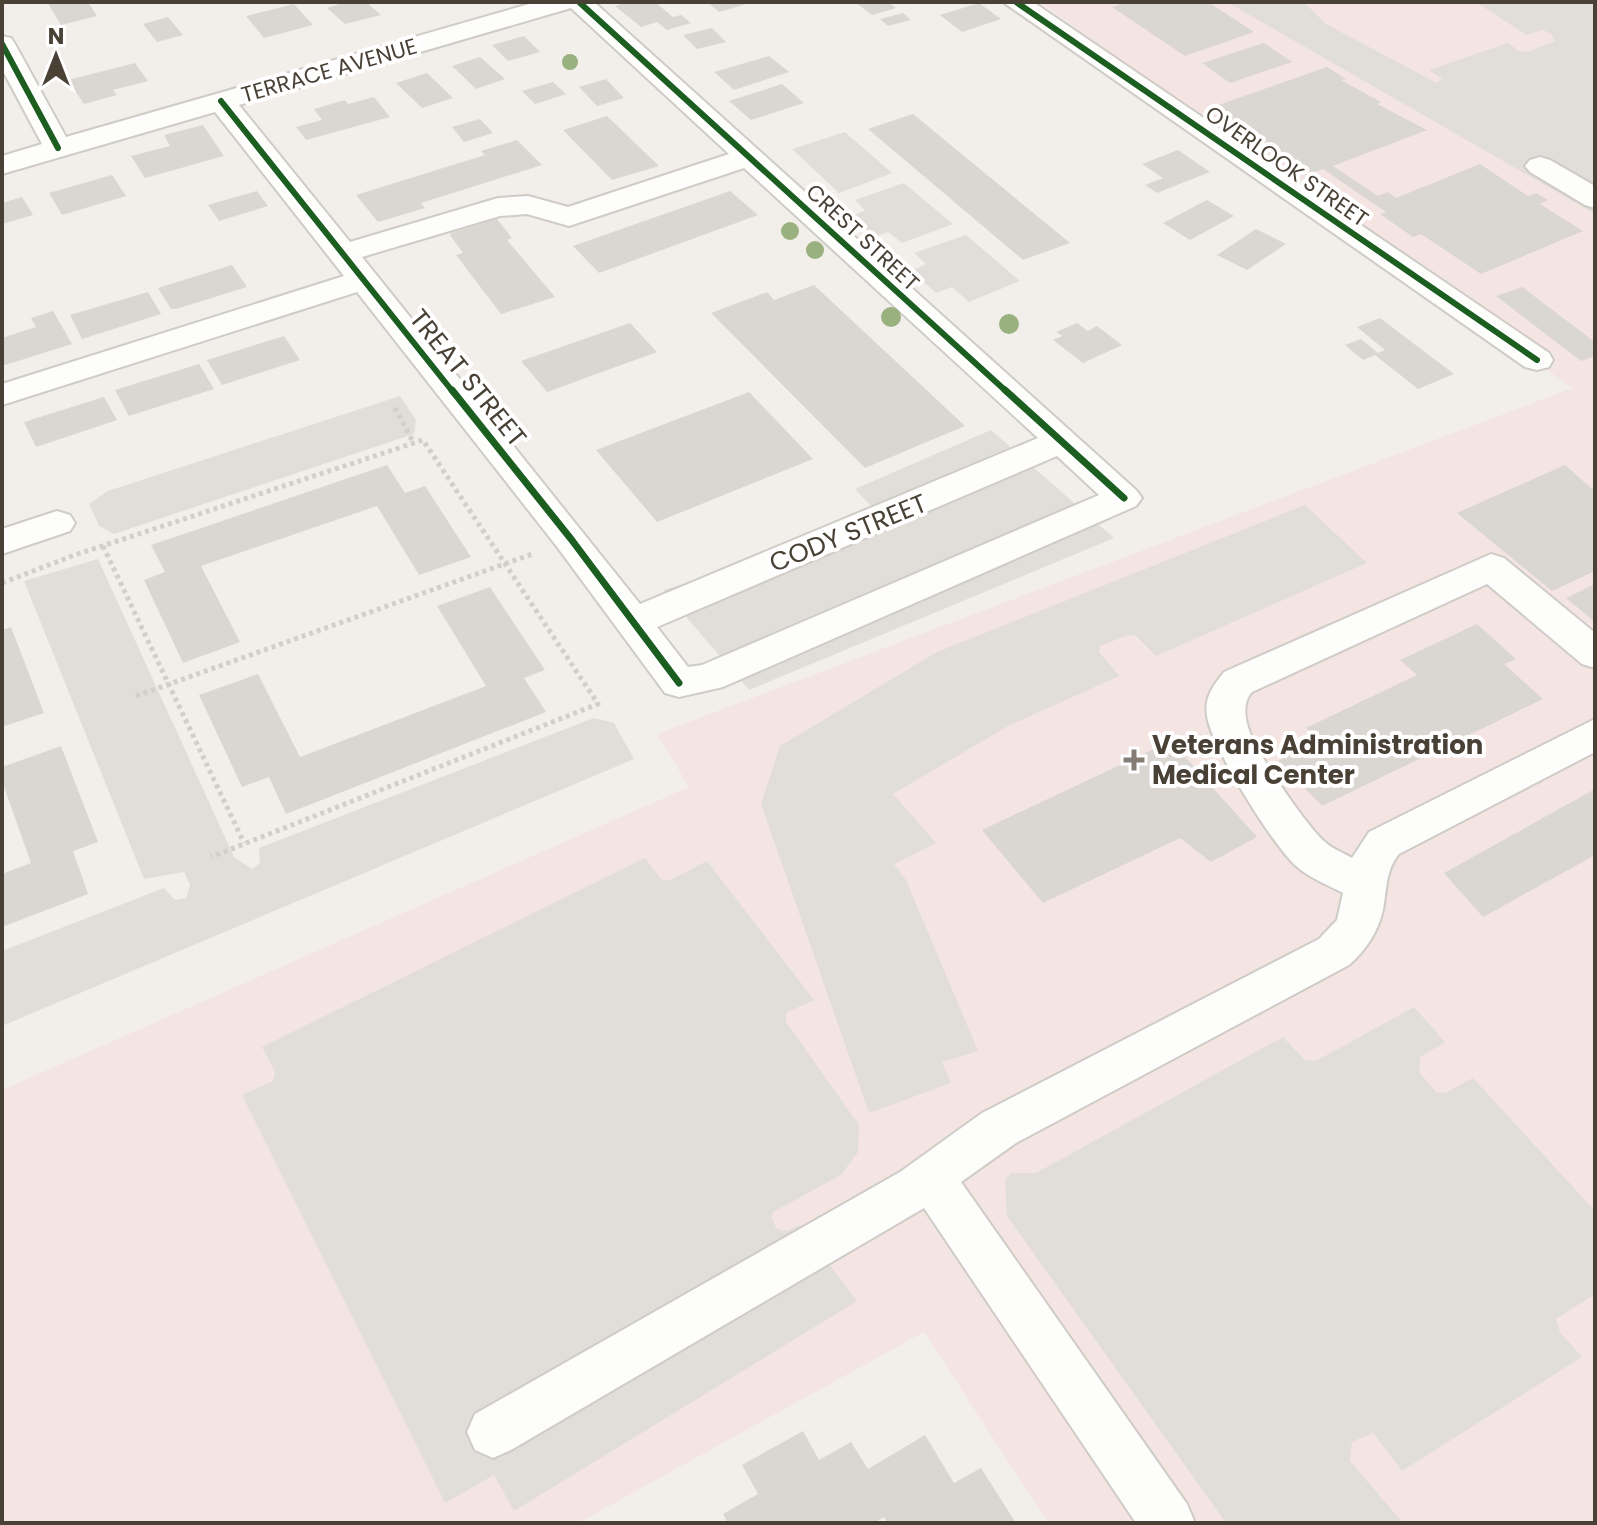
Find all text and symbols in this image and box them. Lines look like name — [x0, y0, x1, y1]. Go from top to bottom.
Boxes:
north arrow — [16, 16, 96, 96]
text: N — [48, 21, 64, 52]
street label: TERRACE AVENUE — [238, 31, 421, 110]
street label: OVERLOOK STREET — [1199, 98, 1375, 234]
street label: CREST STREET — [799, 177, 926, 298]
street label: TREAT STREET — [401, 302, 535, 454]
street label: CODY STREET — [764, 485, 932, 581]
place label: Veterans Administration Medical Center — [1152, 727, 1483, 793]
marker: Veterans Administration Medical Center — [1123, 749, 1145, 771]

